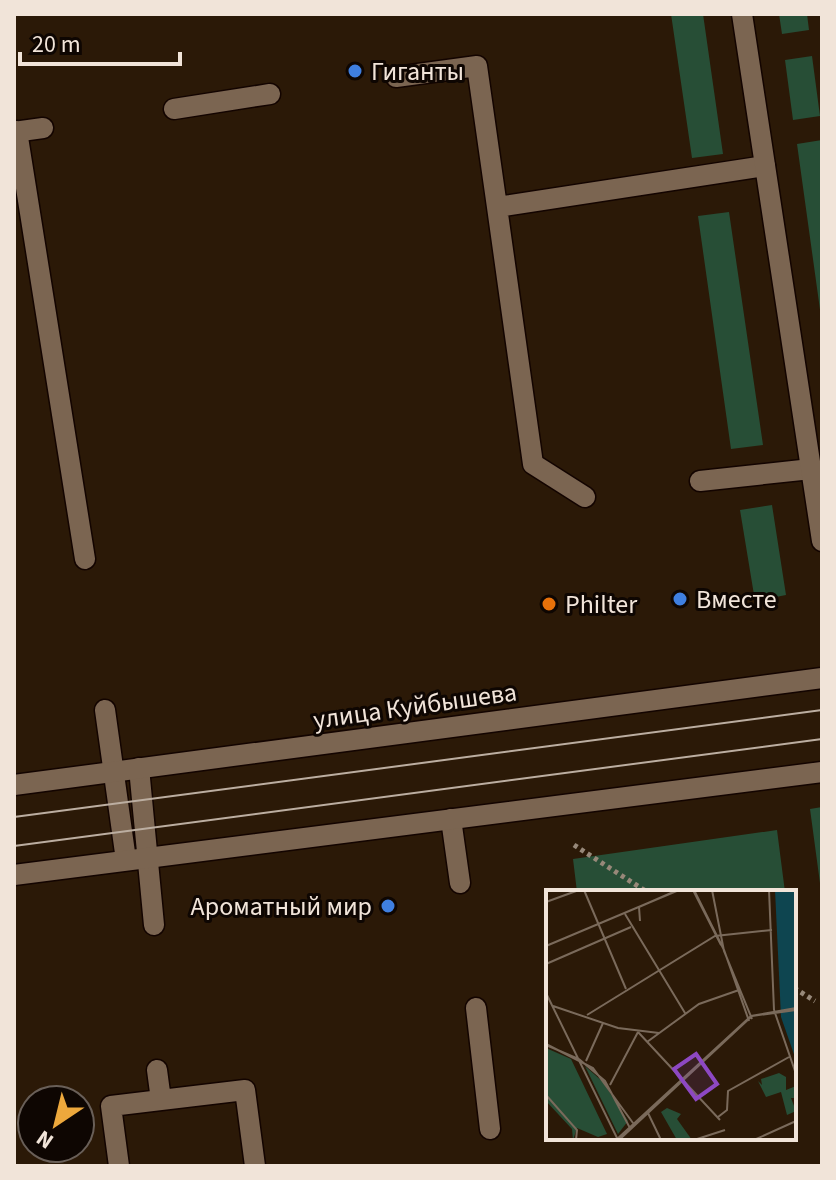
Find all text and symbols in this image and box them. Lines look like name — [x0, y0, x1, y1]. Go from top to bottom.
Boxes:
scale bar — [20, 16, 180, 66]
text: 20 m — [32, 27, 81, 62]
place label: Гиганты — [371, 53, 464, 90]
marker: Гиганты — [346, 62, 364, 80]
place label: Вместе — [696, 581, 777, 618]
place label: Philter — [565, 586, 638, 623]
marker: Вместе — [671, 590, 689, 608]
marker: Philter — [540, 595, 558, 613]
street label: улица Куйбышева — [311, 673, 519, 739]
place label: Ароматный мир — [191, 888, 372, 925]
inset map — [546, 890, 796, 1140]
marker: Ароматный мир — [379, 897, 397, 915]
north arrow — [16, 1084, 96, 1164]
text: N — [30, 1122, 60, 1157]

